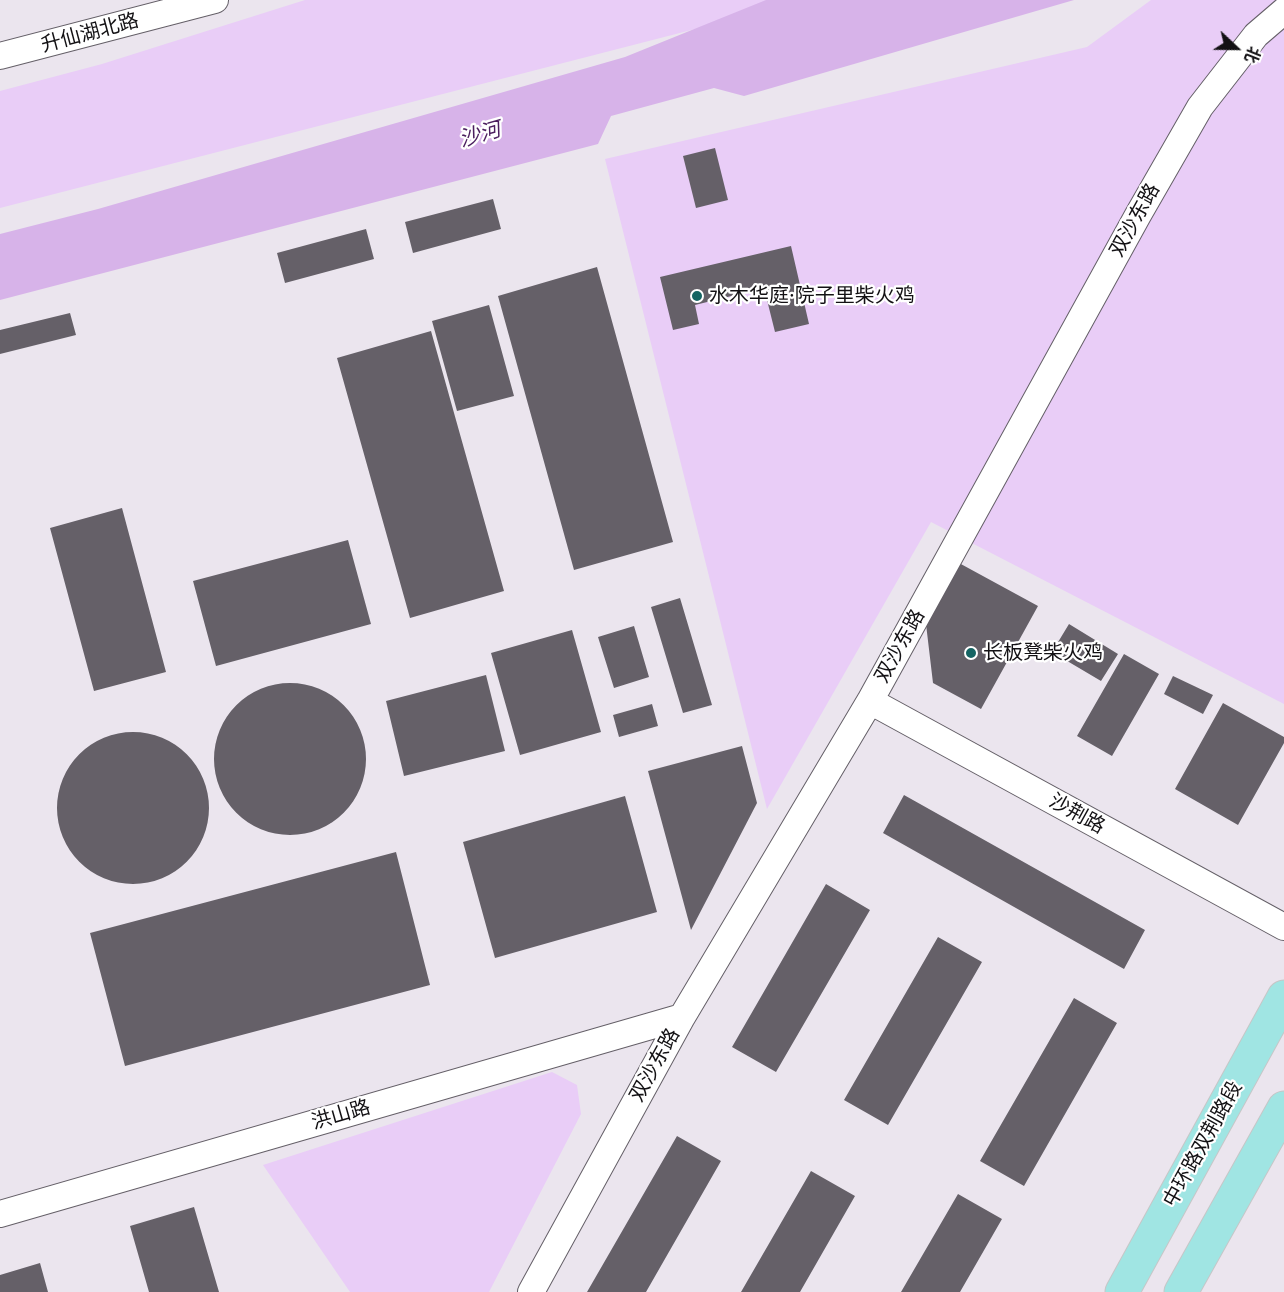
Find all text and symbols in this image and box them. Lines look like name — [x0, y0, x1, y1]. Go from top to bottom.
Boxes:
street label: 升仙湖北路 — [39, 8, 141, 58]
north arrow — [1206, 18, 1266, 78]
text: 北 — [1240, 44, 1265, 66]
water label: 沙河 — [456, 117, 504, 153]
street label: 双沙东路 — [1105, 179, 1165, 261]
place label: 水木华庭·院子里柴火鸡 — [709, 284, 915, 308]
marker: 水木华庭·院子里柴火鸡 — [690, 289, 704, 303]
street label: 双沙东路 — [870, 605, 930, 687]
place label: 长板凳柴火鸡 — [983, 641, 1103, 665]
marker: 长板凳柴火鸡 — [964, 646, 978, 660]
street label: 沙荆路 — [1045, 789, 1109, 839]
street label: 双沙东路 — [625, 1024, 685, 1106]
street label: 中环路双荆路段 — [1159, 1077, 1247, 1211]
street label: 洪山路 — [309, 1095, 373, 1135]

